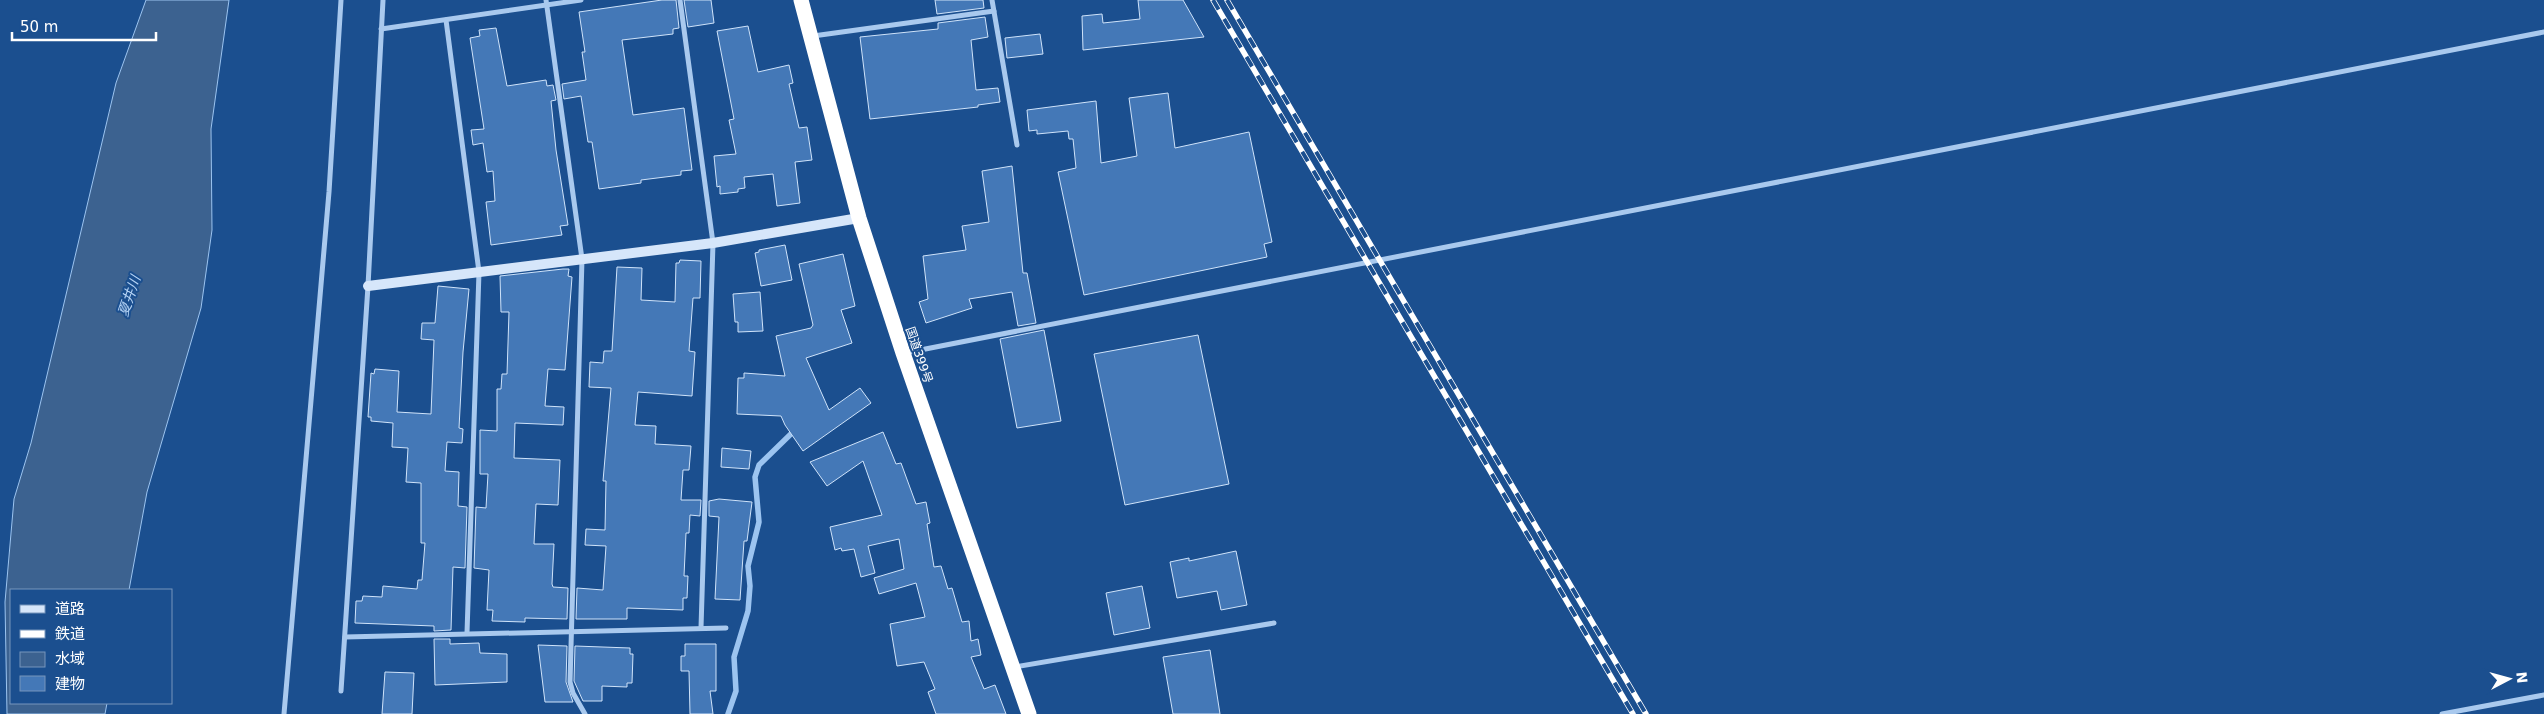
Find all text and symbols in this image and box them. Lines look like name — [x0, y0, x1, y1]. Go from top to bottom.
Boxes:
scale bar — [12, 10, 156, 42]
text: 50 m — [20, 18, 58, 36]
water label: 夏井川 — [115, 272, 144, 318]
street label: 国道399号 — [903, 325, 935, 385]
legend — [10, 589, 172, 704]
text: 道路 — [55, 600, 85, 618]
text: 鉄道 — [55, 625, 85, 643]
text: 水域 — [55, 650, 85, 668]
north arrow — [2484, 654, 2534, 704]
text: N — [2513, 671, 2530, 684]
text: 建物 — [55, 675, 85, 693]

